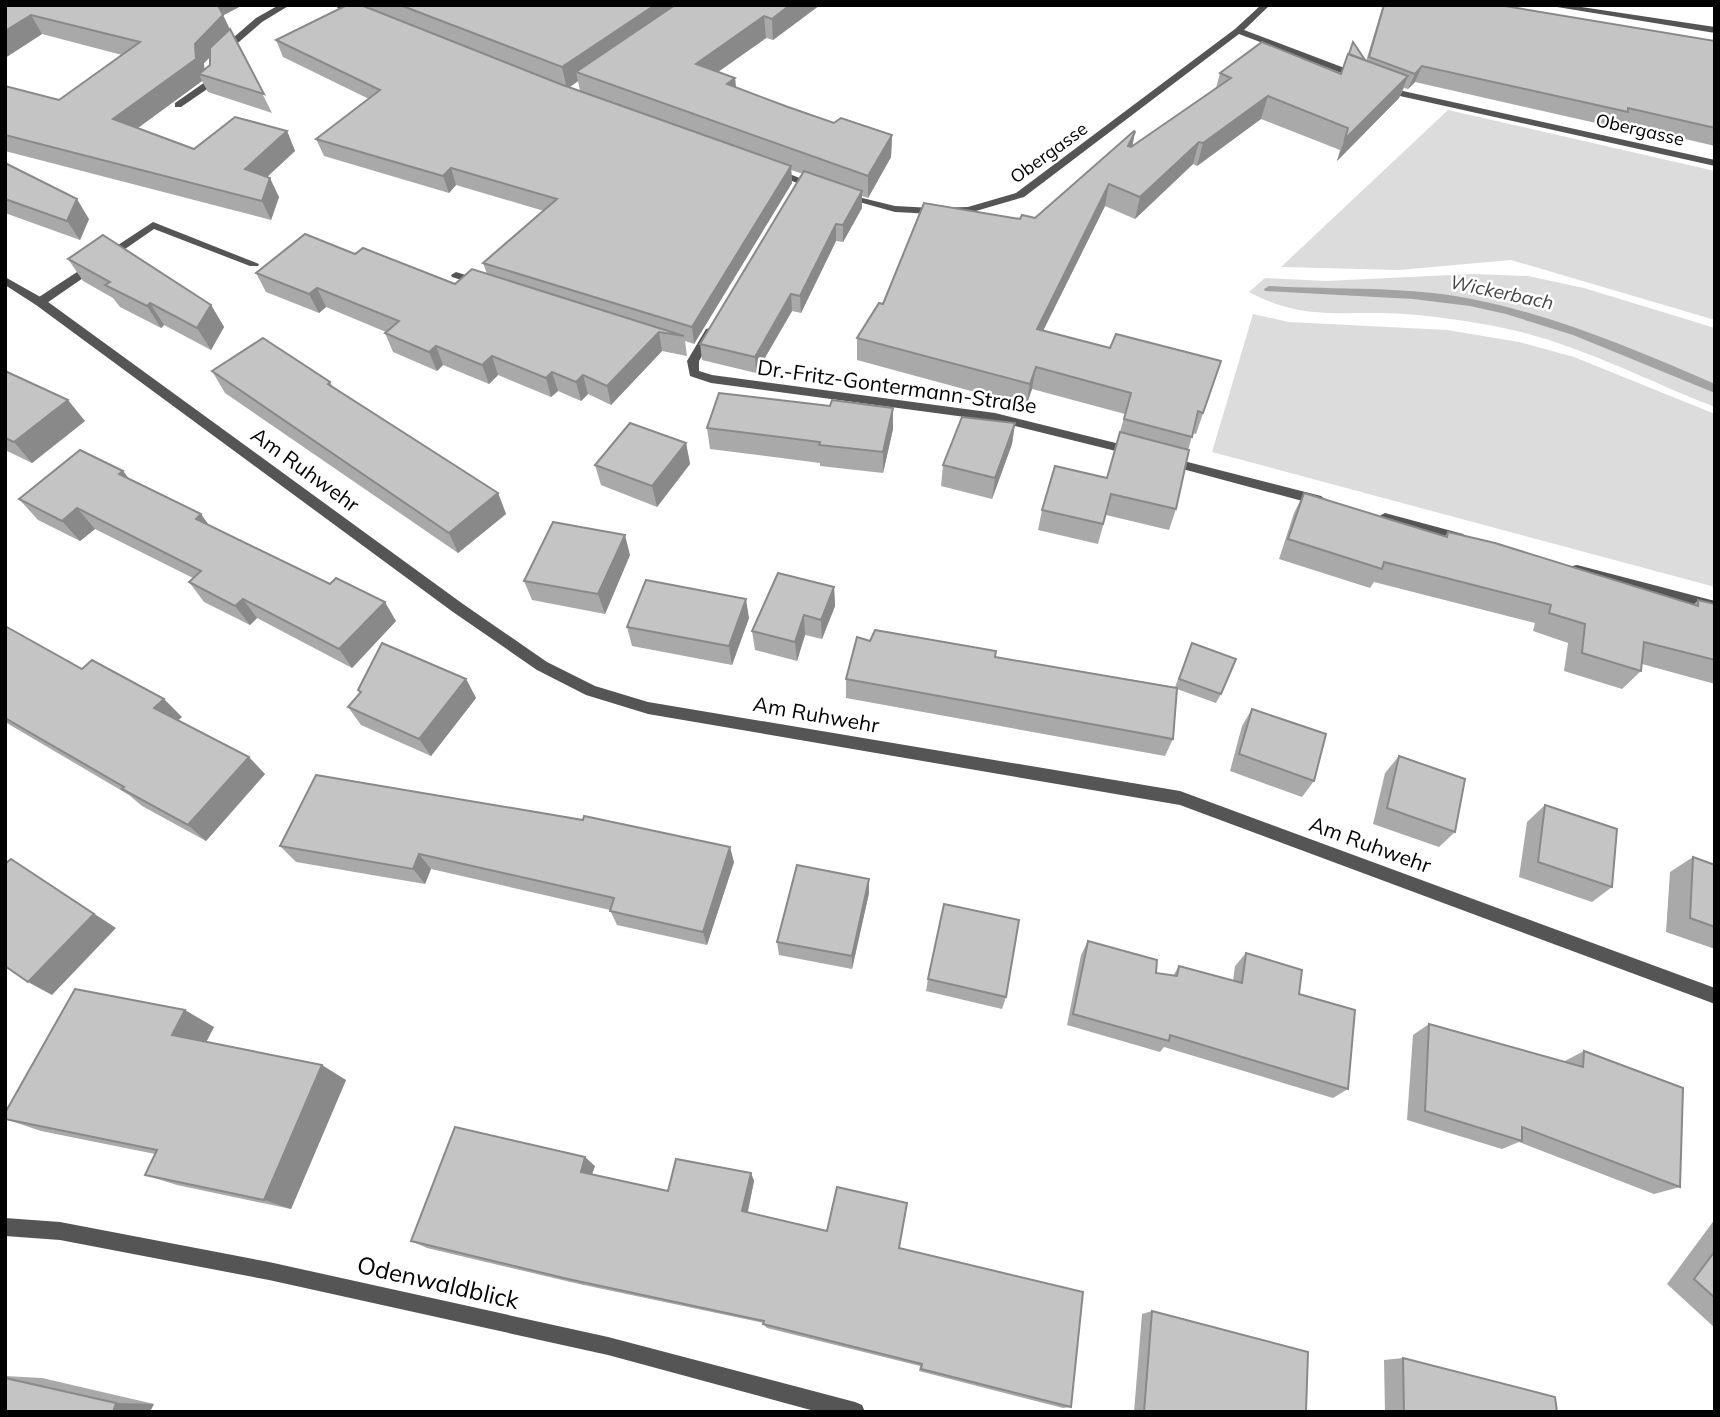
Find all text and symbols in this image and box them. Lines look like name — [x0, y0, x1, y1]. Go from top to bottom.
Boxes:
street label: Obergasse — [1594, 108, 1687, 151]
street label: Obergasse — [1005, 117, 1092, 188]
water label: Wickerbach — [1448, 269, 1556, 315]
street label: Dr.-Fritz-Gontermann-Straße — [756, 354, 1038, 418]
street label: Am Ruhwehr — [246, 421, 365, 517]
street label: Am Ruhwehr — [751, 690, 882, 738]
street label: Am Ruhwehr — [1306, 810, 1435, 878]
street label: Odenwaldblick — [354, 1249, 523, 1315]

